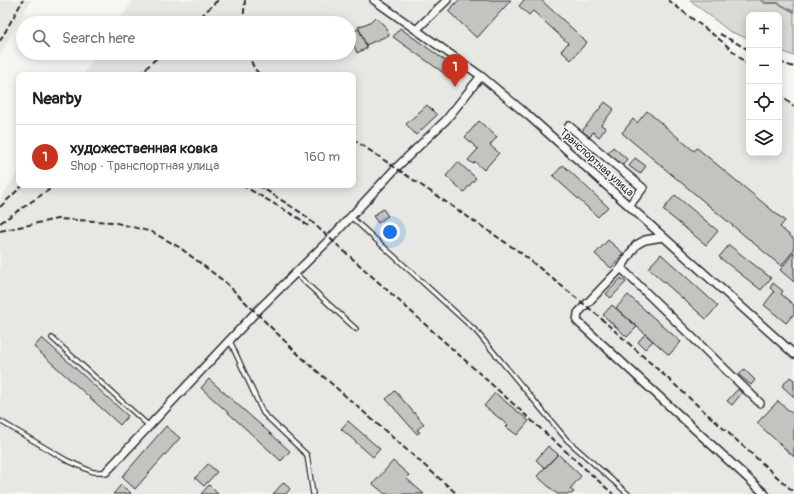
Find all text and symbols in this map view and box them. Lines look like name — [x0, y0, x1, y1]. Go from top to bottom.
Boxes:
map controls — [746, 12, 782, 156]
button: + — [746, 12, 782, 48]
search box — [16, 16, 356, 60]
icon: search — [30, 27, 52, 49]
text: Search here — [62, 29, 135, 48]
button: − — [746, 48, 782, 84]
pin: 1 — [442, 54, 468, 87]
button: locate — [746, 84, 782, 120]
text: Nearby — [32, 88, 81, 109]
button: layers — [746, 120, 782, 156]
street label: Транспортная улица — [557, 126, 636, 199]
text: художественная ковка — [70, 139, 218, 158]
text: 1 — [42, 149, 48, 165]
text: 160 m — [304, 149, 340, 165]
text: Shop · Транспортная улица — [70, 158, 219, 174]
your location — [380, 222, 400, 242]

